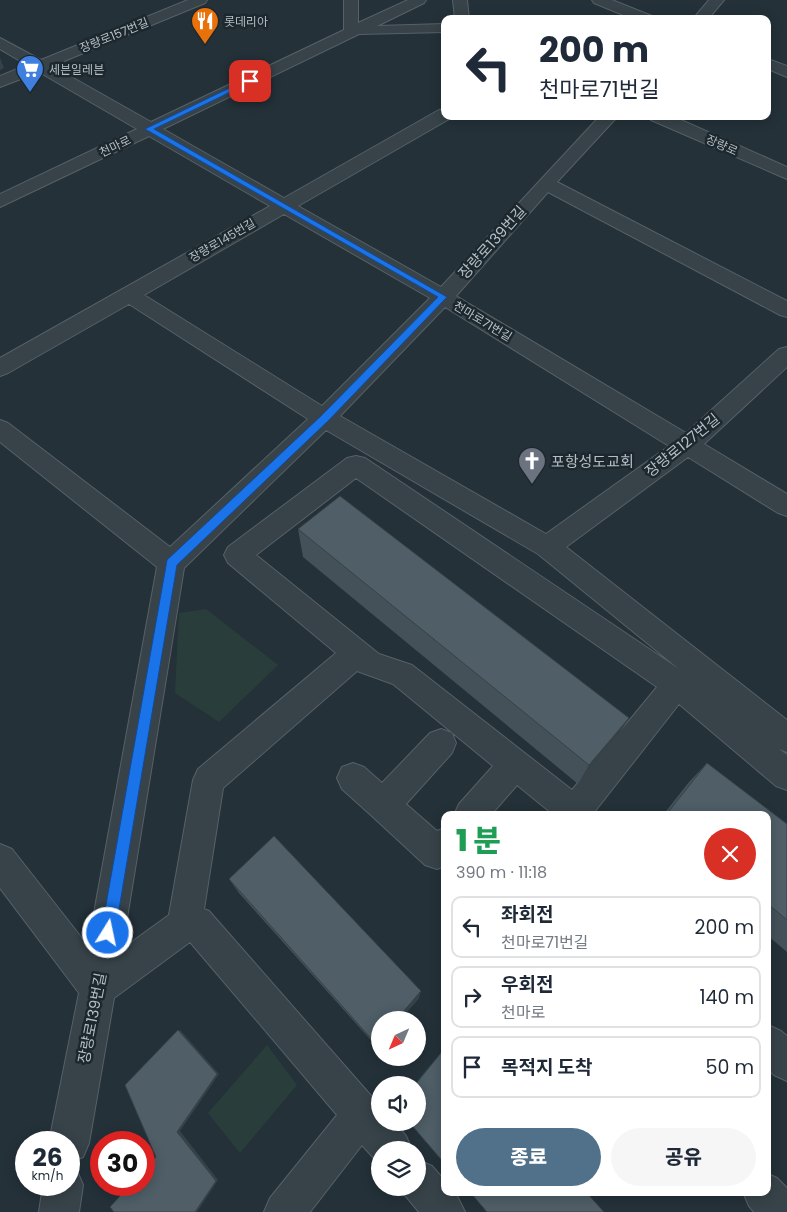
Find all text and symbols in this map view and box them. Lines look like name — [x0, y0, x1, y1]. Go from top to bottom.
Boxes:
restaurant icon: 롯데리아 — [190, 6, 220, 45]
street label: 장량로157번길 — [77, 13, 151, 57]
place label: 롯데리아 — [224, 13, 268, 30]
text: 200 m — [539, 25, 649, 74]
icon: left — [456, 35, 521, 100]
supermarket icon: 세븐일레븐 — [15, 54, 45, 93]
pin — [229, 60, 271, 102]
place label: 세븐일레븐 — [49, 61, 104, 78]
icon: arrive — [236, 67, 264, 95]
text: 천마로71번길 — [539, 74, 659, 105]
street label: 장량로 — [703, 130, 741, 160]
street label: 천마로 — [96, 131, 134, 161]
street label: 장량로139번길 — [453, 201, 531, 283]
street label: 장량로145번길 — [186, 214, 258, 266]
street label: 천마로71번길 — [451, 297, 515, 345]
street label: 장량로127번길 — [640, 408, 724, 482]
church icon: 포항성도교회 — [517, 446, 547, 485]
place label: 포항성도교회 — [551, 451, 634, 472]
text: 1 분 — [456, 819, 501, 862]
button: close — [704, 828, 756, 880]
text: 390 m · 11:18 — [456, 861, 547, 884]
text: 좌회전 — [501, 901, 553, 928]
position arrow — [81, 906, 133, 958]
icon: left — [458, 913, 486, 941]
text: 200 m — [695, 914, 754, 941]
text: 천마로71번길 — [501, 931, 588, 954]
street label: 장량로139번길 — [73, 971, 111, 1065]
text: 우회전 — [501, 971, 553, 998]
icon: right — [458, 983, 486, 1011]
text: 140 m — [699, 984, 754, 1011]
text: 천마로 — [501, 1001, 545, 1024]
north arrow — [371, 1011, 426, 1066]
map controls — [371, 1011, 426, 1196]
icon: arrive — [458, 1053, 486, 1081]
text: 목적지 도착 — [501, 1054, 592, 1081]
text: 50 m — [705, 1054, 754, 1081]
button: sound — [371, 1076, 426, 1131]
button: 종료 — [456, 1128, 601, 1186]
button: 공유 — [611, 1128, 756, 1186]
speed limit sign: 30 — [90, 1131, 155, 1196]
text: 26 — [32, 1140, 63, 1175]
button: layers — [371, 1141, 426, 1196]
text: km/h — [32, 1167, 63, 1184]

